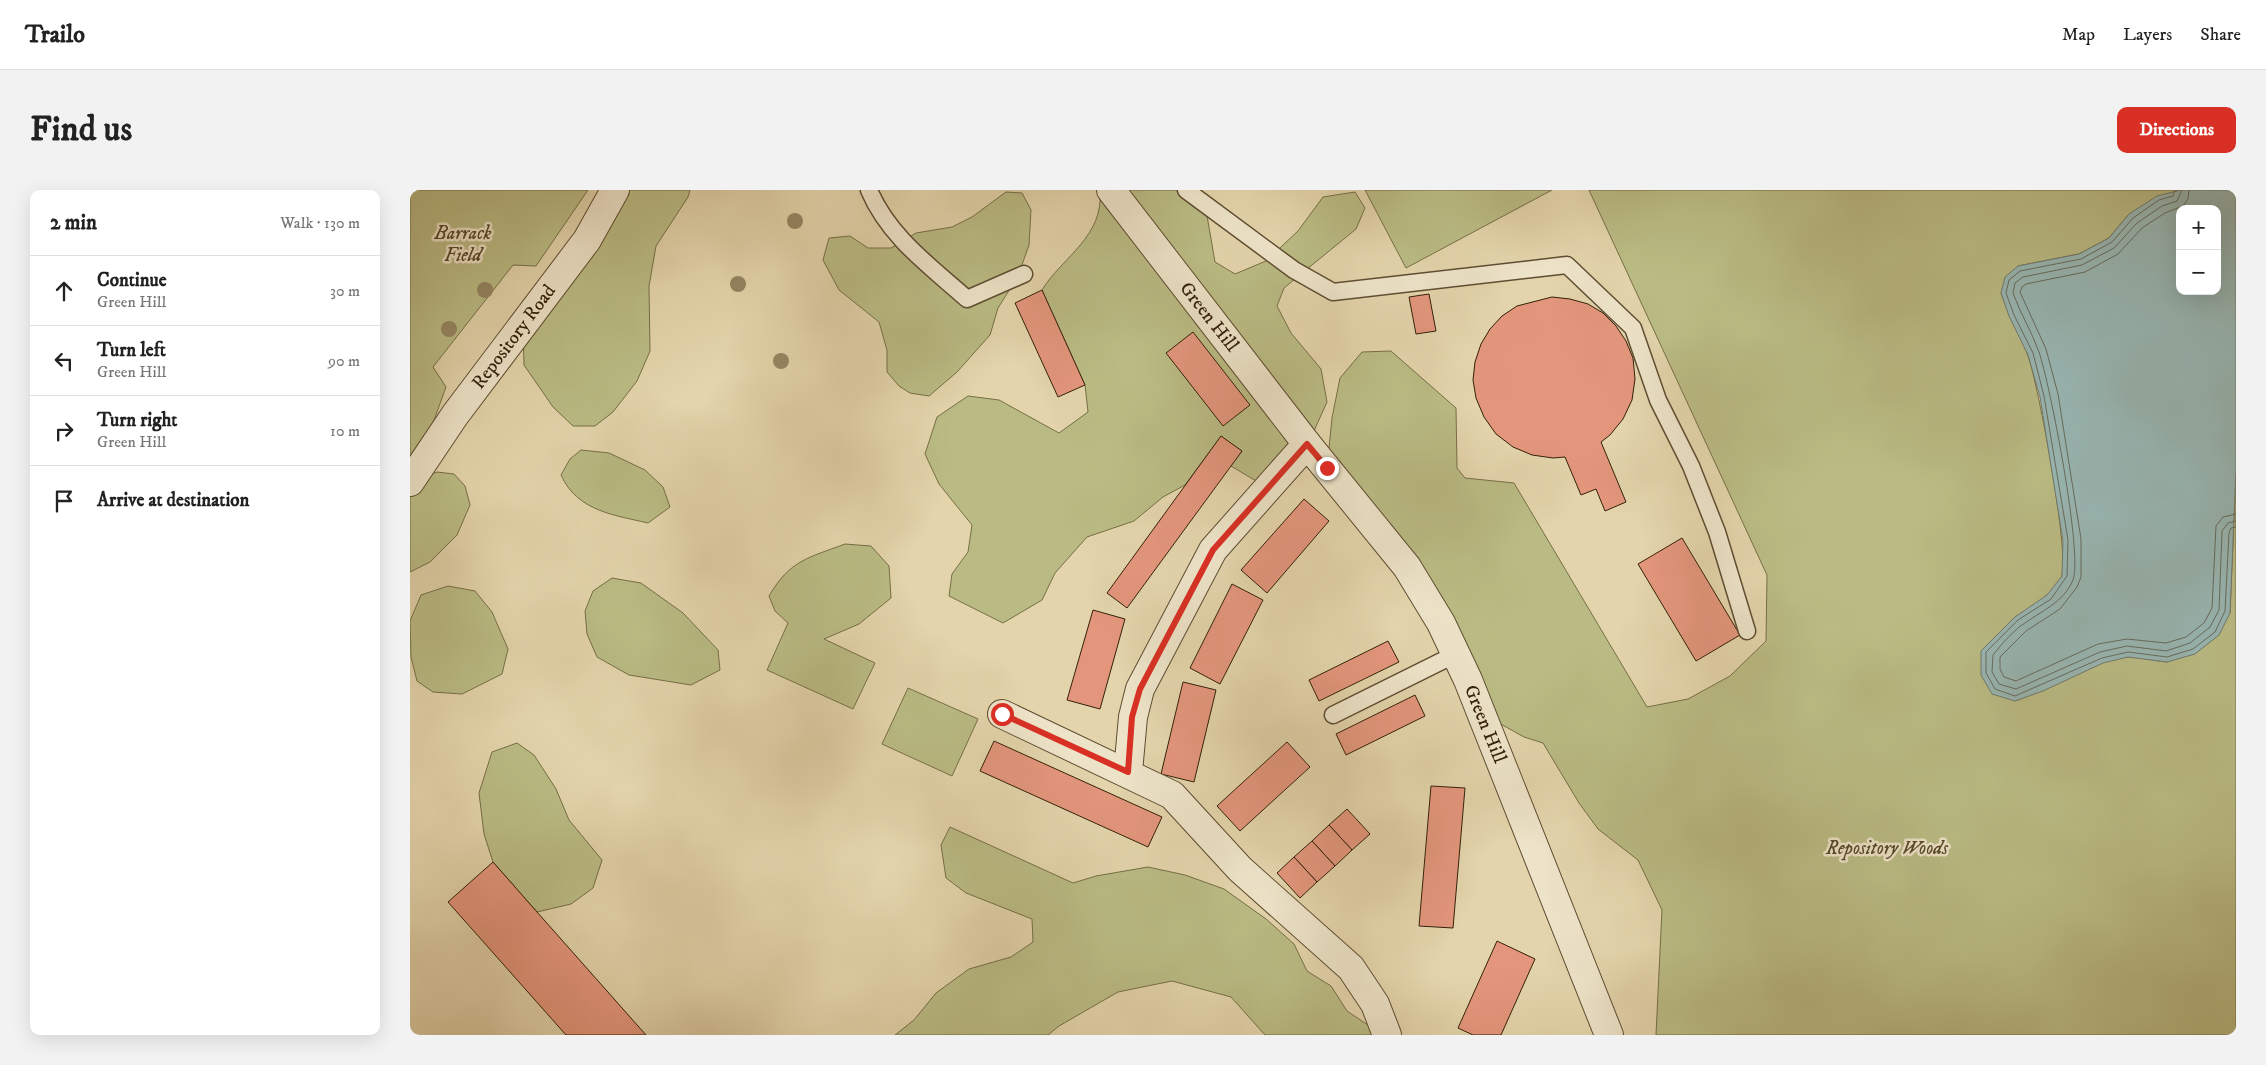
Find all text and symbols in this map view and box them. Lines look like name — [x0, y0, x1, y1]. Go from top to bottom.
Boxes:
text: Trailo — [25, 20, 85, 50]
text: Map — [2062, 24, 2095, 46]
text: Layers — [2123, 24, 2172, 46]
text: Share — [2200, 24, 2241, 46]
button: Directions — [2117, 107, 2236, 153]
text: Find us — [30, 108, 132, 152]
map controls — [2176, 205, 2221, 295]
button: + — [2176, 205, 2221, 250]
text: 2 min — [50, 210, 97, 236]
text: Walk · 130 m — [280, 213, 360, 233]
park label: Barrack Field — [433, 222, 492, 267]
button: − — [2176, 250, 2221, 295]
text: Continue — [97, 269, 167, 292]
icon: ahead — [50, 277, 78, 305]
street label: Green Hill — [1175, 277, 1244, 357]
street label: Repository Road — [467, 280, 561, 394]
text: 30 m — [330, 281, 360, 301]
text: Green Hill — [97, 292, 166, 312]
text: Turn left — [97, 339, 166, 362]
icon: left — [50, 347, 78, 375]
text: 90 m — [328, 351, 360, 371]
text: Green Hill — [97, 362, 166, 382]
text: Turn right — [97, 409, 177, 432]
icon: right — [50, 417, 78, 445]
text: 10 m — [330, 421, 360, 441]
text: Green Hill — [97, 432, 166, 452]
route end — [1316, 457, 1339, 480]
icon: arrive — [50, 487, 78, 515]
text: Arrive at destination — [97, 489, 249, 512]
street label: Green Hill — [1459, 682, 1511, 767]
route start — [991, 703, 1014, 726]
park label: Repository Woods — [1825, 837, 1949, 861]

